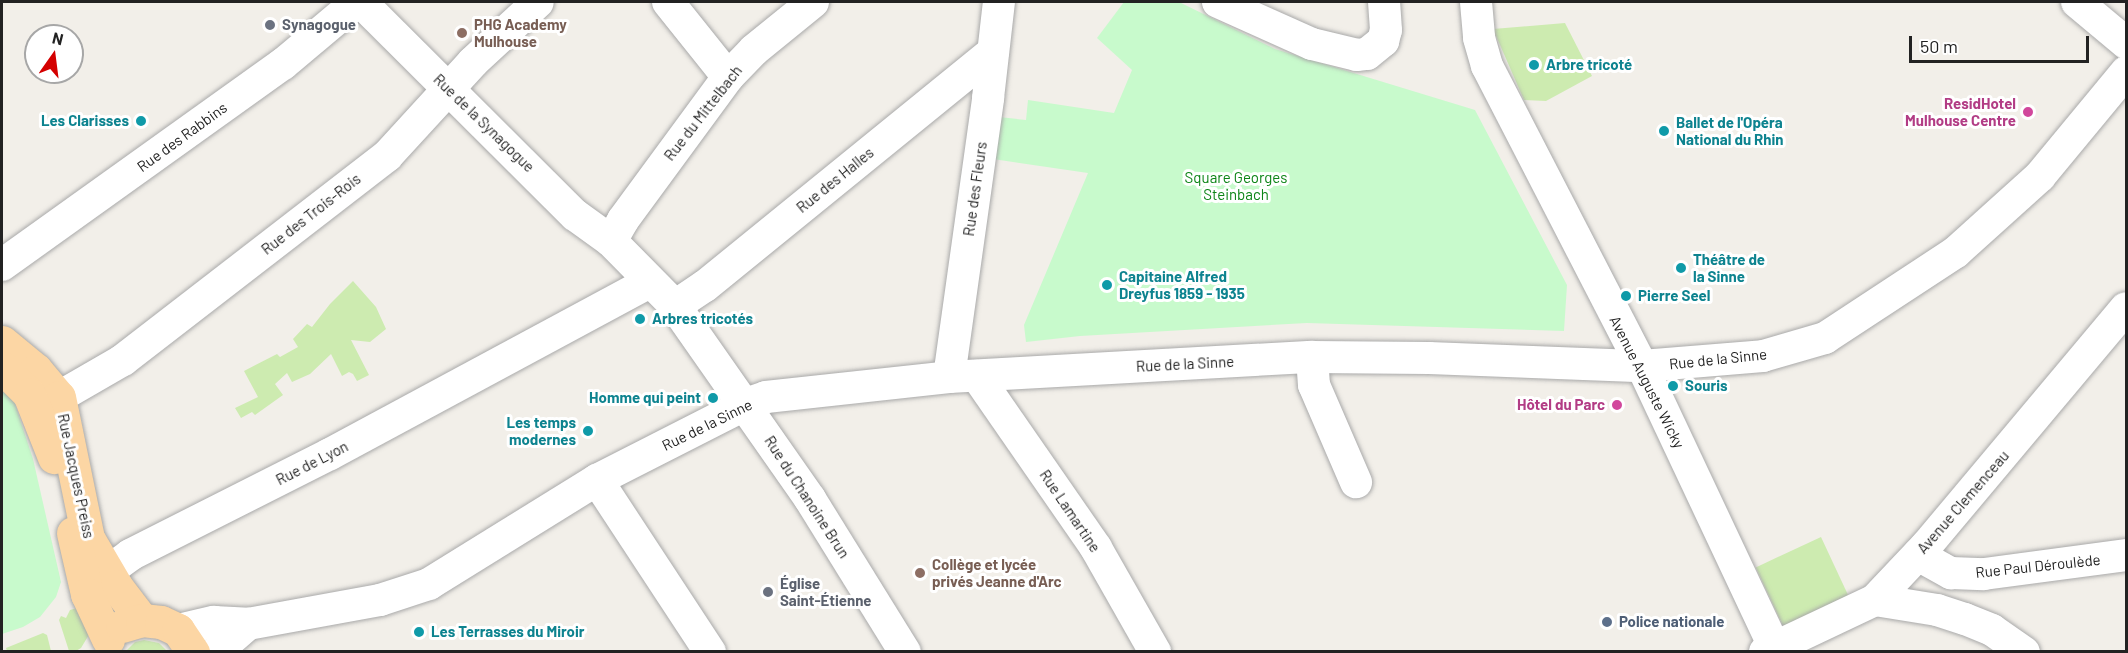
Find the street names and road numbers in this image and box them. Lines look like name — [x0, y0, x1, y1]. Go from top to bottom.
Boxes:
street label: Rue du Mittelbach — [660, 62, 746, 164]
street label: Rue de la Synagogue — [430, 70, 538, 176]
street label: Rue des Rabbins — [134, 98, 230, 176]
street label: Rue des Fleurs — [959, 141, 991, 237]
street label: Rue des Halles — [793, 143, 877, 217]
street label: Rue des Trois-Rois — [258, 170, 364, 258]
street label: Avenue Auguste Wicky — [1606, 313, 1688, 451]
street label: Rue de la Sinne — [1668, 345, 1768, 373]
street label: Rue de la Sinne — [1136, 352, 1234, 376]
street label: Rue de la Sinne — [659, 395, 755, 455]
street label: Rue Jacques Preiss — [54, 412, 98, 540]
street label: Rue du Chanoine Brun — [761, 432, 853, 562]
street label: Rue de Lyon — [273, 437, 351, 489]
street label: Avenue Clemenceau — [1913, 447, 2013, 557]
street label: Rue Lamartine — [1036, 466, 1104, 556]
street label: Rue Paul Déroulède — [1975, 550, 2101, 582]

